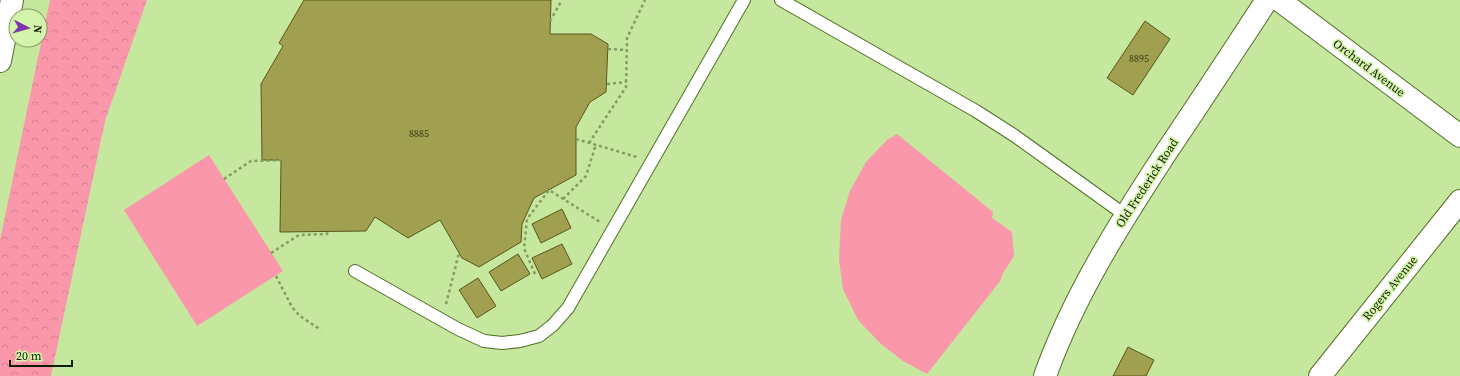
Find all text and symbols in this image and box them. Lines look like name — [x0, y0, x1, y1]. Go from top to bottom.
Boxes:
north arrow — [8, 8, 48, 48]
text: N — [30, 24, 45, 34]
street label: Orchard Avenue — [1330, 36, 1408, 100]
house number: 8895 — [1129, 52, 1149, 65]
house number: 8885 — [409, 127, 429, 140]
street label: Old Frederick Road — [1112, 135, 1182, 231]
street label: Rogers Avenue — [1359, 252, 1421, 324]
scale bar — [10, 342, 72, 368]
text: 20 m — [16, 348, 42, 364]

